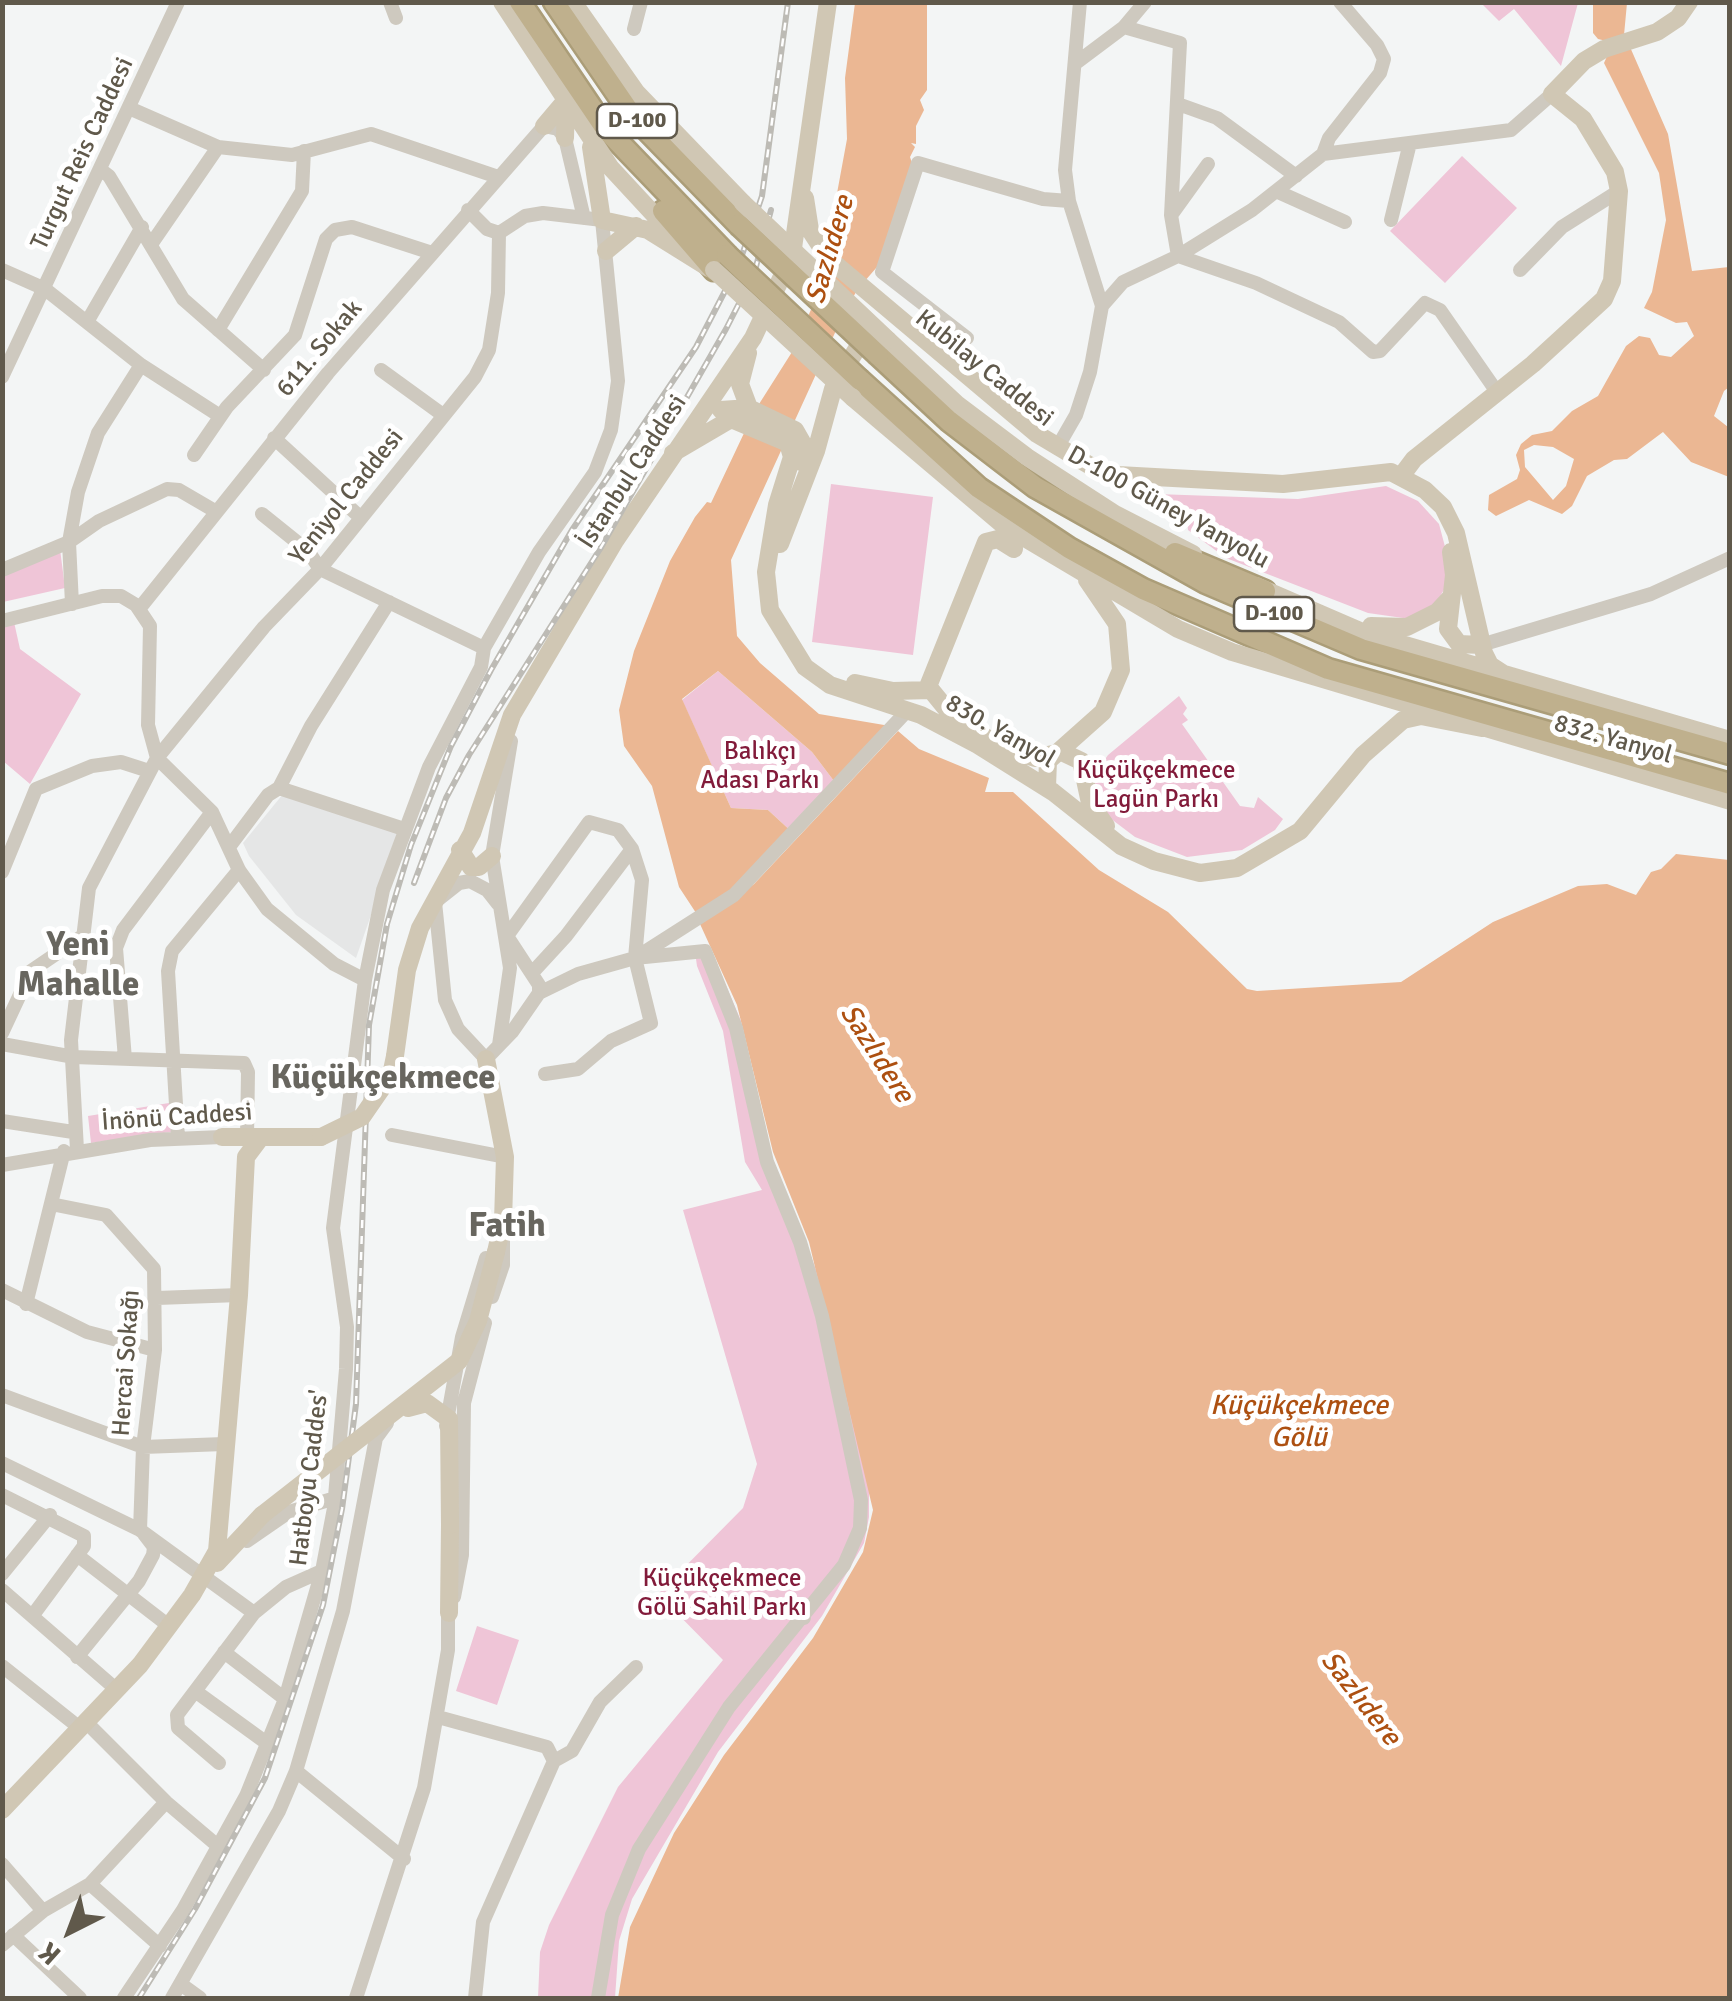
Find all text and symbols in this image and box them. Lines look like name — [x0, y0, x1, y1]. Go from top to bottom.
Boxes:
street label: Turgut Reis Caddesi — [25, 53, 141, 255]
road number: D-100 — [597, 104, 677, 138]
water label: Sazlıdere — [800, 192, 862, 308]
street label: 611. Sokak — [271, 294, 369, 404]
street label: Kubilay Caddesi — [909, 304, 1059, 434]
street label: İstanbul Caddesi — [572, 389, 694, 555]
street label: Yeniyol Caddesi — [283, 423, 411, 571]
street label: D-100 Güney Yanyolu — [1062, 440, 1274, 576]
road number: D-100 — [1234, 597, 1314, 631]
street label: 830. Yanyol — [940, 689, 1060, 775]
street label: 832. Yanyol — [1550, 709, 1676, 771]
park label: Balıkçı Adası Parkı — [701, 737, 819, 796]
park label: Küçükçekmece Lagün Parkı — [1077, 756, 1235, 815]
district label: Yeni Mahalle — [17, 925, 139, 1007]
water label: Sazlıdere — [832, 998, 920, 1110]
district label: Küçükçekmece — [270, 1058, 496, 1100]
street label: İnönü Caddesi — [101, 1098, 253, 1138]
district label: Fatih — [468, 1206, 546, 1248]
street label: Hercai Sokağı — [107, 1289, 147, 1437]
street label: Hatboyu Caddes' — [284, 1388, 336, 1568]
water label: Küçükçekmece Gölü — [1210, 1390, 1388, 1456]
park label: Küçükçekmece Gölü Sahil Parkı — [637, 1564, 807, 1623]
water label: Sazlıdere — [1313, 1645, 1407, 1753]
north arrow — [20, 1881, 120, 1981]
text: K — [32, 1935, 68, 1972]

